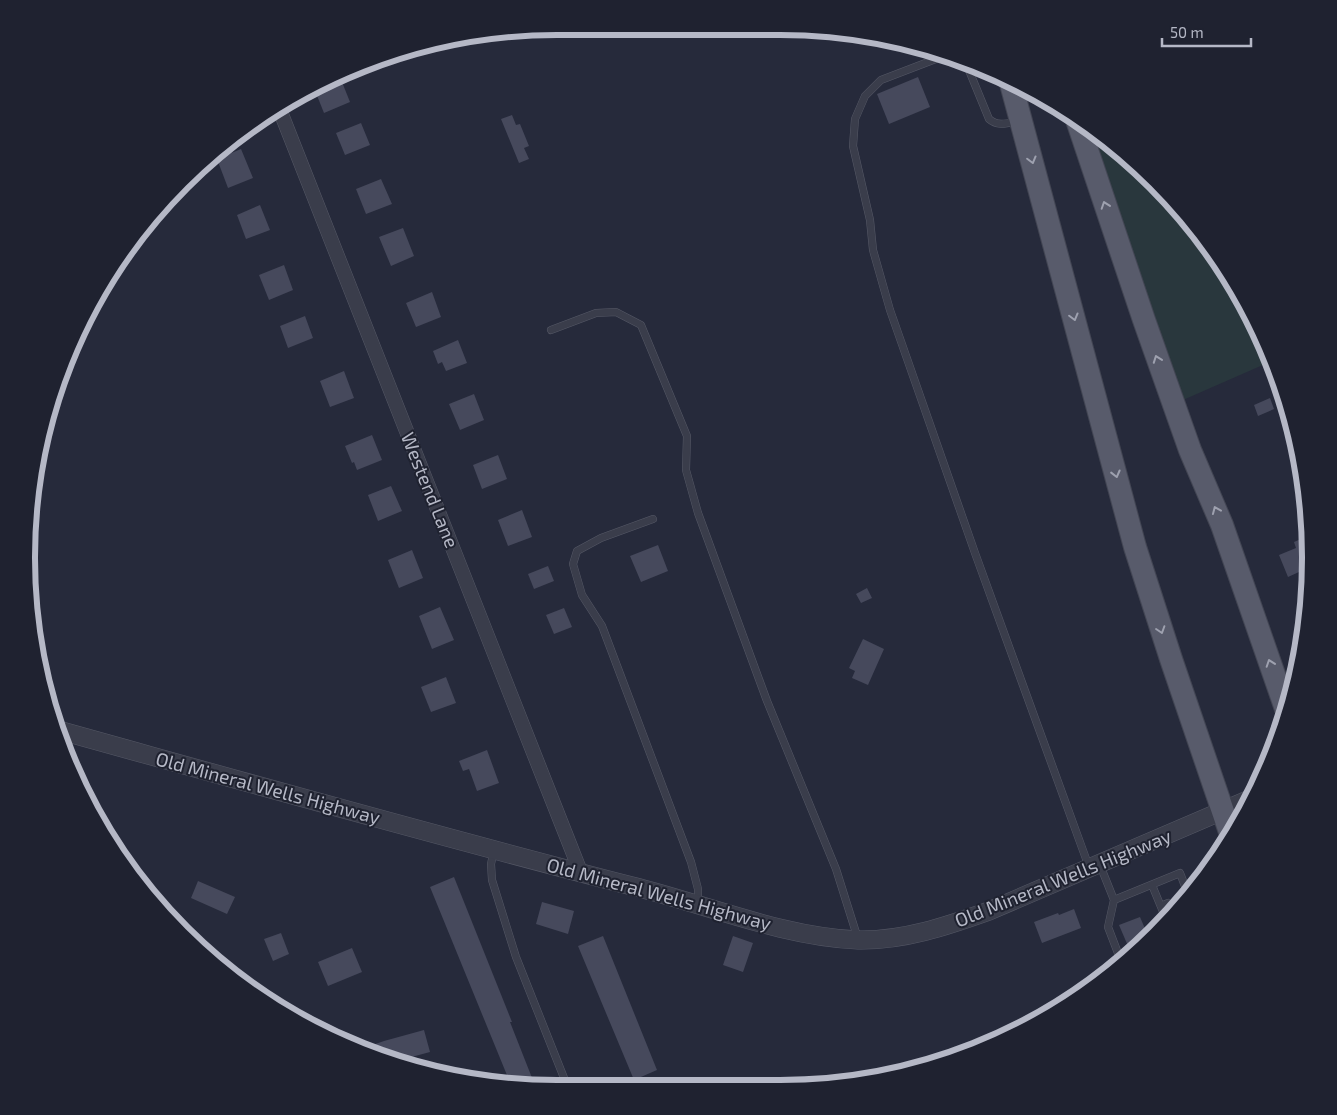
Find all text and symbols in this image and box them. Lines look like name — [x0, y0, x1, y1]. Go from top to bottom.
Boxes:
scale bar — [1162, 15, 1251, 47]
text: 50 m — [1170, 23, 1204, 41]
one-way arrow — [1026, 156, 1037, 165]
one-way arrow — [1100, 201, 1110, 210]
one-way arrow — [1069, 313, 1079, 321]
one-way arrow — [1153, 355, 1163, 363]
street label: Westend Lane — [397, 429, 464, 551]
one-way arrow — [1110, 470, 1121, 479]
one-way arrow — [1211, 506, 1222, 515]
one-way arrow — [1156, 626, 1166, 634]
one-way arrow — [1266, 660, 1276, 668]
street label: Old Mineral Wells Highway — [153, 746, 383, 829]
street label: Old Mineral Wells Highway — [951, 824, 1174, 932]
street label: Old Mineral Wells Highway — [544, 852, 774, 935]

